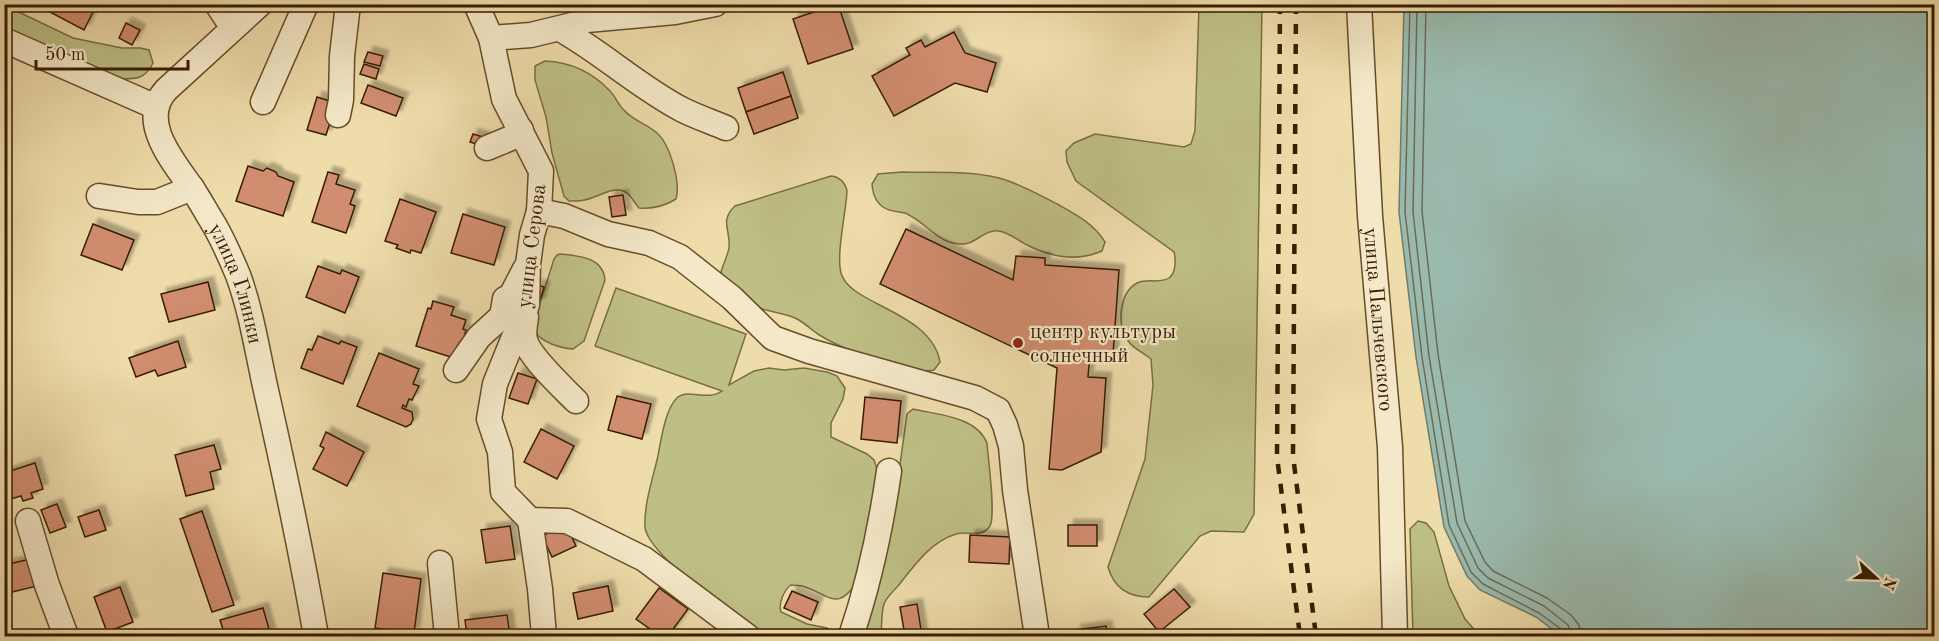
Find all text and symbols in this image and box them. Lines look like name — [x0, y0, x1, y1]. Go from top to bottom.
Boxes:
scale bar — [36, 33, 188, 71]
text: 50 m — [45, 46, 85, 64]
street label: улица Серова — [514, 183, 551, 310]
street label: улица Глинки — [204, 220, 265, 346]
street label: улица Пальчевского — [1359, 227, 1396, 412]
place label: центр культуры солнечный — [1030, 322, 1176, 367]
marker: центр культуры солнечный — [1011, 336, 1025, 350]
north arrow — [1846, 548, 1906, 608]
text: N — [1878, 574, 1898, 592]

